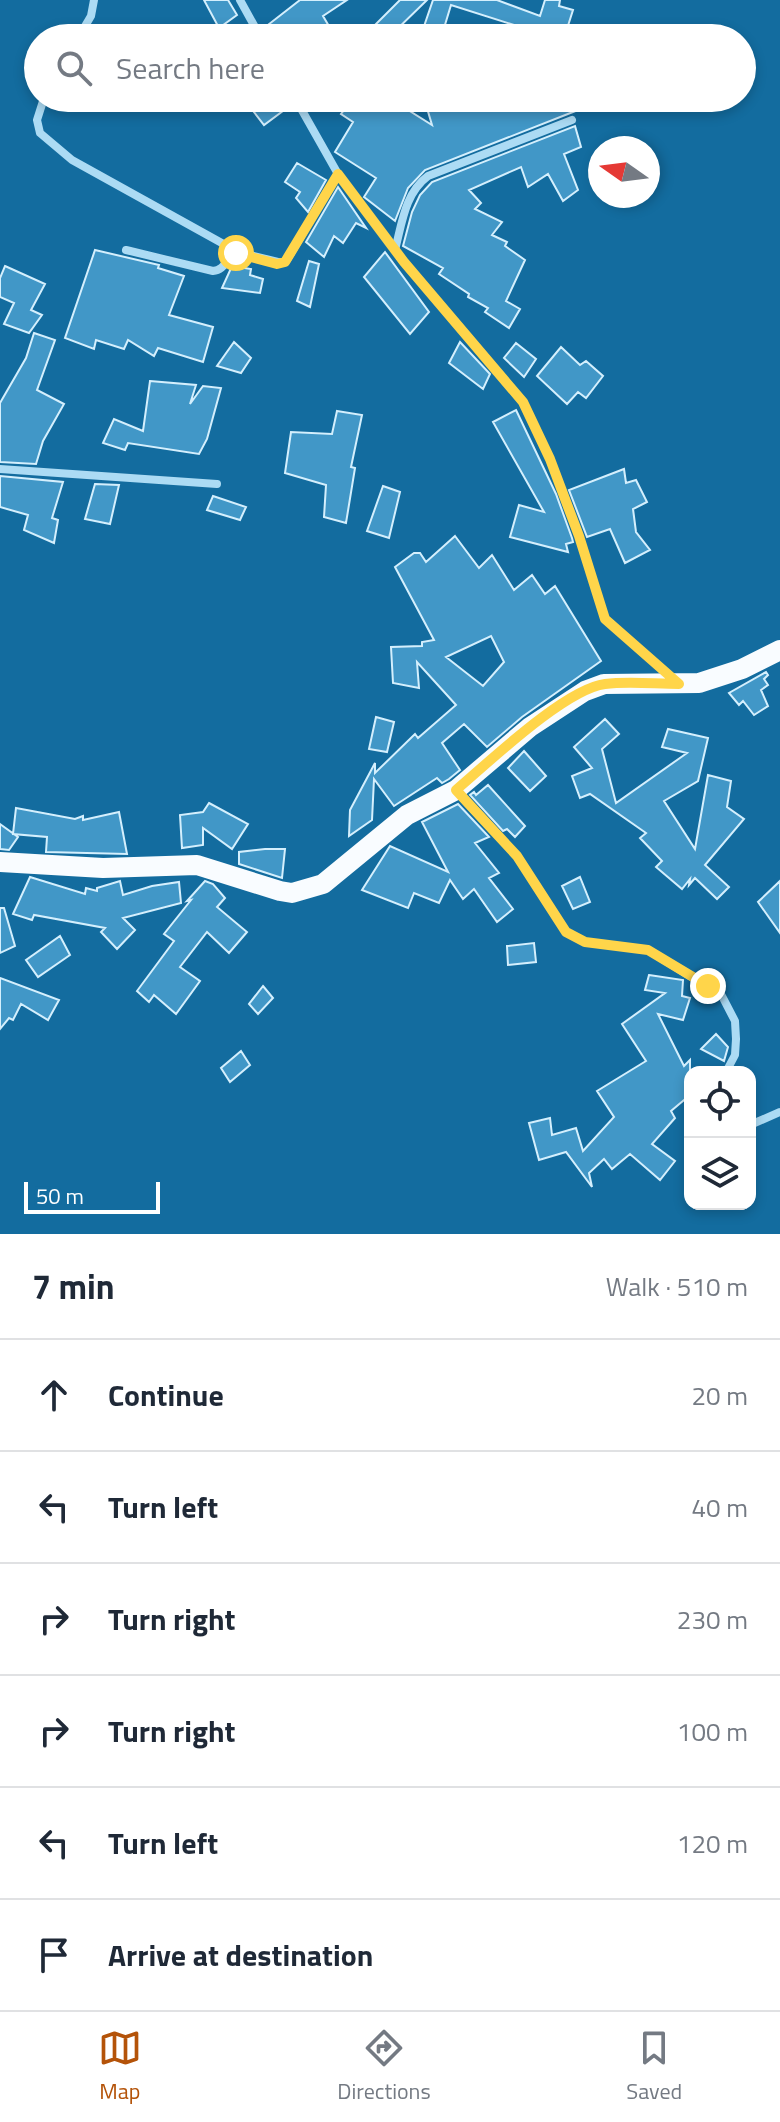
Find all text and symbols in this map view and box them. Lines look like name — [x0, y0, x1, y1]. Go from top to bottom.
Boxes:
search box — [24, 24, 756, 112]
text: Search here — [116, 45, 265, 91]
icon: search — [52, 46, 96, 90]
north arrow — [588, 136, 660, 208]
route start — [218, 235, 254, 271]
route end — [690, 968, 726, 1004]
map controls — [684, 1066, 756, 1210]
button: locate — [684, 1066, 756, 1138]
button: layers — [684, 1138, 756, 1210]
scale bar — [24, 1178, 160, 1214]
text: 50 m — [36, 1179, 84, 1213]
text: 7 min — [32, 1260, 115, 1312]
text: Walk · 510 m — [606, 1267, 748, 1306]
text: Continue — [108, 1372, 224, 1418]
icon: ahead — [32, 1373, 76, 1417]
text: 20 m — [691, 1376, 748, 1415]
text: Turn left — [108, 1484, 218, 1530]
icon: left — [32, 1485, 76, 1529]
text: 40 m — [691, 1488, 748, 1527]
text: Turn right — [108, 1596, 236, 1642]
icon: right — [32, 1597, 76, 1641]
text: 230 m — [677, 1600, 748, 1639]
text: Turn right — [108, 1708, 236, 1754]
icon: right — [32, 1709, 76, 1753]
text: 100 m — [677, 1712, 748, 1751]
text: Turn left — [108, 1820, 218, 1866]
icon: left — [32, 1821, 76, 1865]
text: 120 m — [677, 1824, 748, 1863]
text: Arrive at destination — [108, 1932, 373, 1978]
icon: arrive — [32, 1933, 76, 1977]
tab: Map — [98, 2026, 142, 2108]
tab: Directions — [337, 2026, 431, 2108]
tab: Saved — [626, 2026, 682, 2108]

